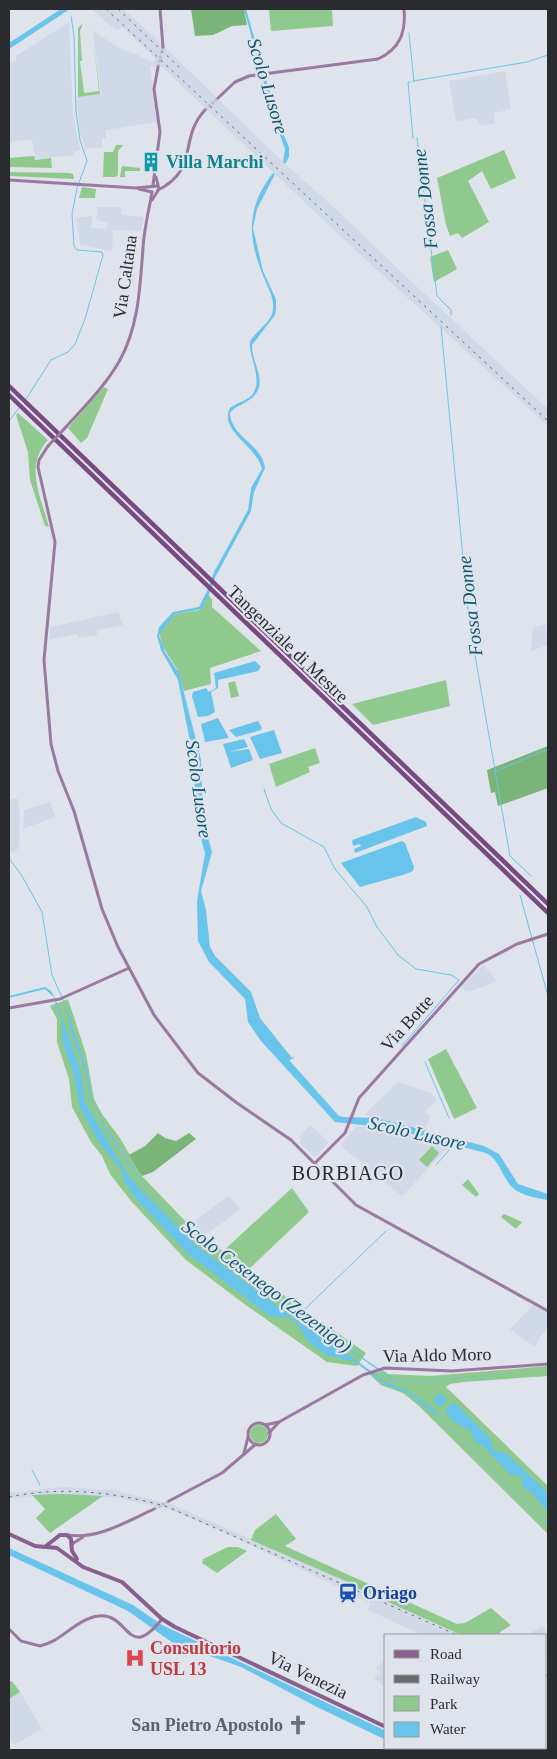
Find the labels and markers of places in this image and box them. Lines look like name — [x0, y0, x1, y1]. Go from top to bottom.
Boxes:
building icon: Villa Marchi — [140, 151, 162, 173]
place label: Villa Marchi — [166, 152, 264, 172]
station icon: Oriago — [337, 1582, 359, 1604]
place label: Oriago — [363, 1583, 417, 1603]
place label: Consultorio USL 13 — [150, 1638, 241, 1679]
hospital icon: Consultorio USL 13 — [124, 1647, 146, 1669]
church icon: San Pietro Apostolo — [287, 1714, 309, 1736]
place label: San Pietro Apostolo — [131, 1715, 283, 1735]

